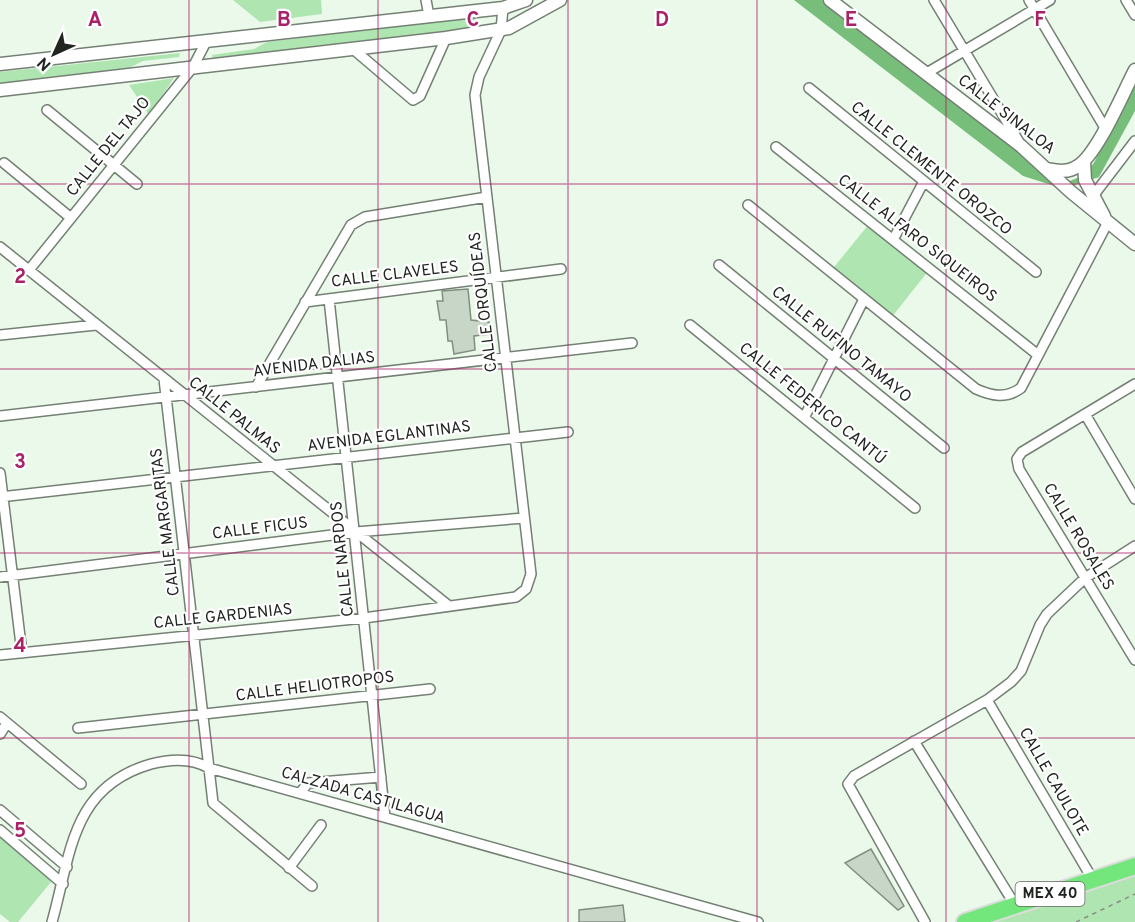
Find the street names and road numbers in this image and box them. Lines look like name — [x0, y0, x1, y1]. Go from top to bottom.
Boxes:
street label: CALLE SINALOA — [953, 71, 1059, 159]
street label: CALLE DEL TAJO — [63, 93, 155, 201]
street label: CALLE CLEMENTE OROZCO — [846, 98, 1016, 240]
street label: CALLE ALFARO SIQUEIROS — [833, 171, 1001, 307]
street label: CALLE ORQUÍDEAS — [463, 230, 503, 374]
street label: CALLE CLAVELES — [330, 257, 460, 293]
street label: CALLE RUFINO TAMAYO — [767, 282, 915, 408]
street label: CALLE FEDERICO CANTÚ — [734, 337, 891, 470]
street label: AVENIDA DALIAS — [252, 348, 376, 382]
street label: CALLE PALMAS — [184, 373, 284, 459]
street label: AVENIDA EGLANTINAS — [306, 417, 472, 457]
street label: CALLE MARGARITAS — [147, 447, 185, 597]
street label: CALLE ROSALES — [1038, 480, 1118, 594]
street label: CALLE NARDOS — [327, 500, 359, 618]
street label: CALLE FICUS — [211, 513, 309, 545]
street label: CALLE GARDENIAS — [153, 600, 293, 634]
street label: CALLE HELIOTROPOS — [235, 667, 395, 707]
street label: CALLE CAULOTE — [1014, 724, 1092, 840]
street label: CALZADA CASTILAGUA — [279, 763, 448, 829]
road number: MEX 40 — [1016, 882, 1084, 906]

